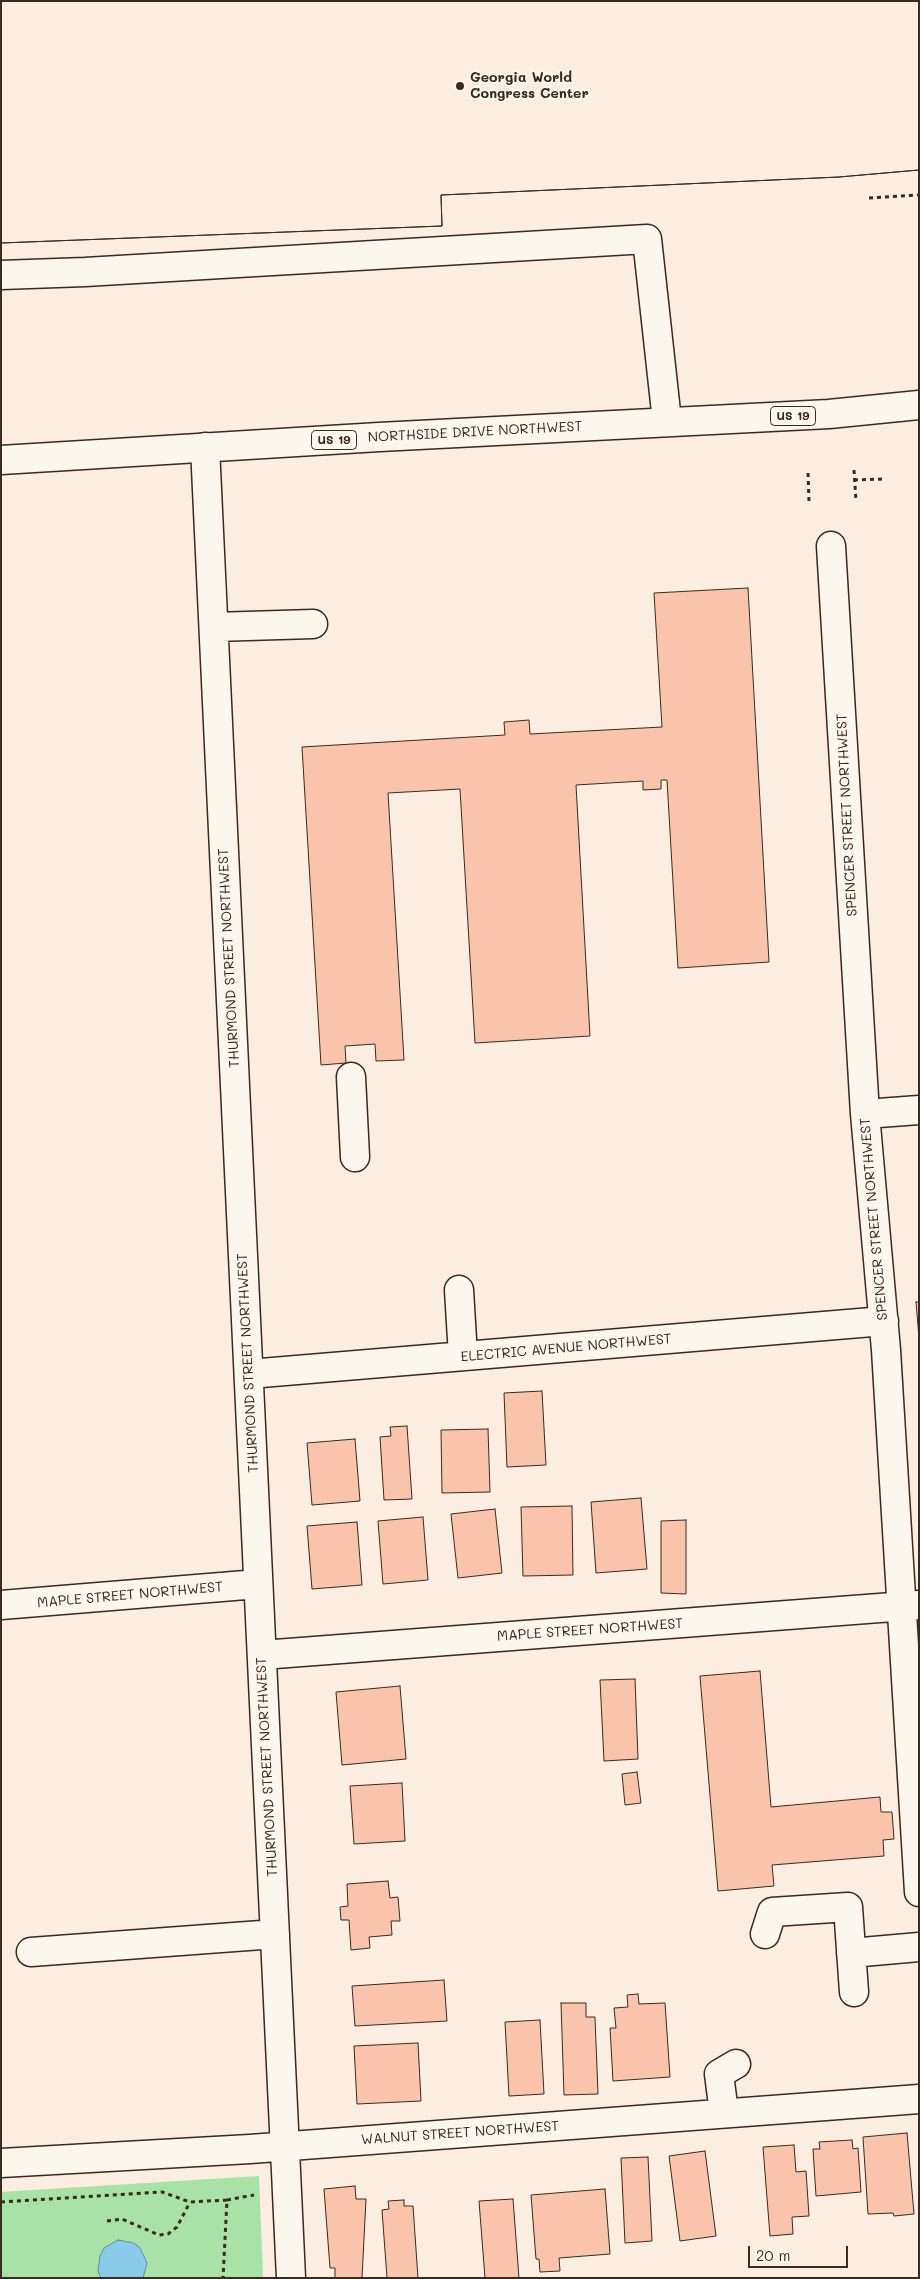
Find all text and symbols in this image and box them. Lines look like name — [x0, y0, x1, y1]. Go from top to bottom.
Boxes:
place label: Georgia World Congress Center — [470, 70, 589, 102]
marker: Georgia World Congress Center — [454, 80, 466, 92]
road number: US 19 — [770, 406, 816, 426]
street label: NORTHSIDE DRIVE NORTHWEST — [367, 418, 583, 446]
road number: US 19 — [312, 430, 356, 450]
street label: SPENCER STREET NORTHWEST — [833, 713, 861, 917]
street label: THURMOND STREET NORTHWEST — [215, 848, 243, 1068]
street label: SPENCER STREET NORTHWEST — [857, 1117, 891, 1321]
street label: THURMOND STREET NORTHWEST — [234, 1253, 262, 1473]
street label: ELECTRIC AVENUE NORTHWEST — [460, 1330, 672, 1366]
street label: MAPLE STREET NORTHWEST — [36, 1579, 224, 1611]
street label: MAPLE STREET NORTHWEST — [496, 1615, 684, 1645]
street label: THURMOND STREET NORTHWEST — [253, 1657, 281, 1877]
street label: WALNUT STREET NORTHWEST — [360, 2118, 560, 2148]
scale bar — [750, 2236, 850, 2268]
text: 20 m — [756, 2245, 790, 2265]

